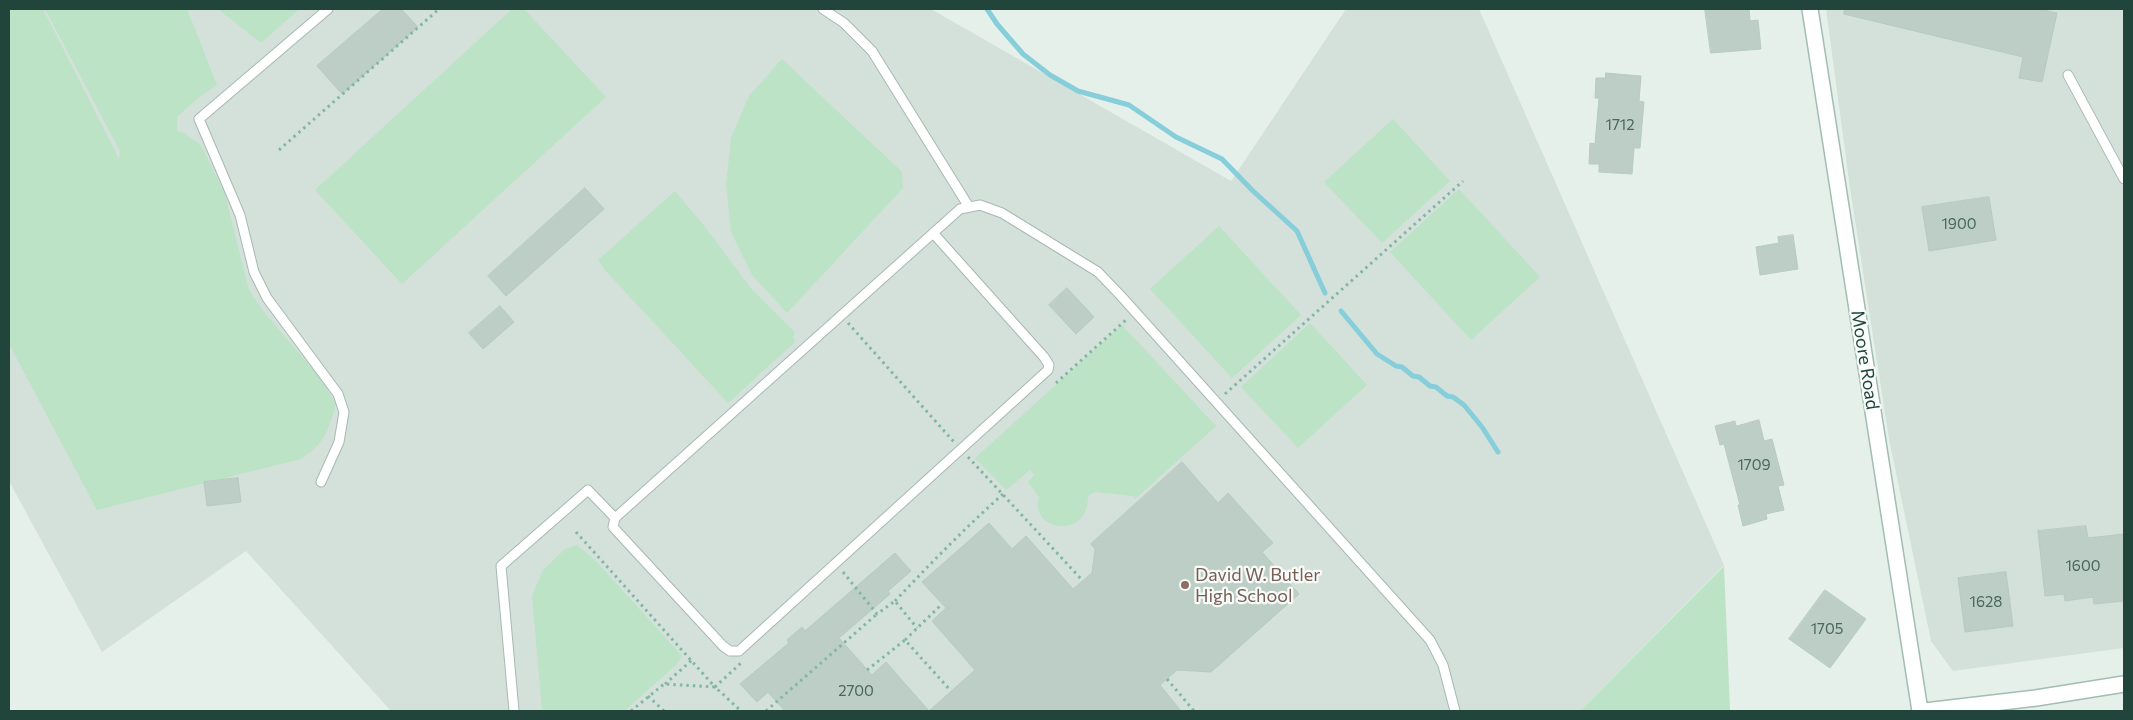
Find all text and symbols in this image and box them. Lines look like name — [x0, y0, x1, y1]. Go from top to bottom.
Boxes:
house number: 1712 — [1605, 116, 1635, 134]
house number: 1900 — [1941, 215, 1977, 233]
street label: Moore Road — [1846, 309, 1884, 411]
house number: 1709 — [1737, 456, 1771, 474]
house number: 1600 — [2065, 557, 2101, 575]
place label: David W. Butler High School — [1195, 564, 1320, 606]
marker: David W. Butler High School — [1179, 579, 1191, 591]
house number: 1628 — [1970, 593, 2002, 611]
house number: 1705 — [1811, 620, 1843, 638]
house number: 2700 — [838, 682, 874, 700]

